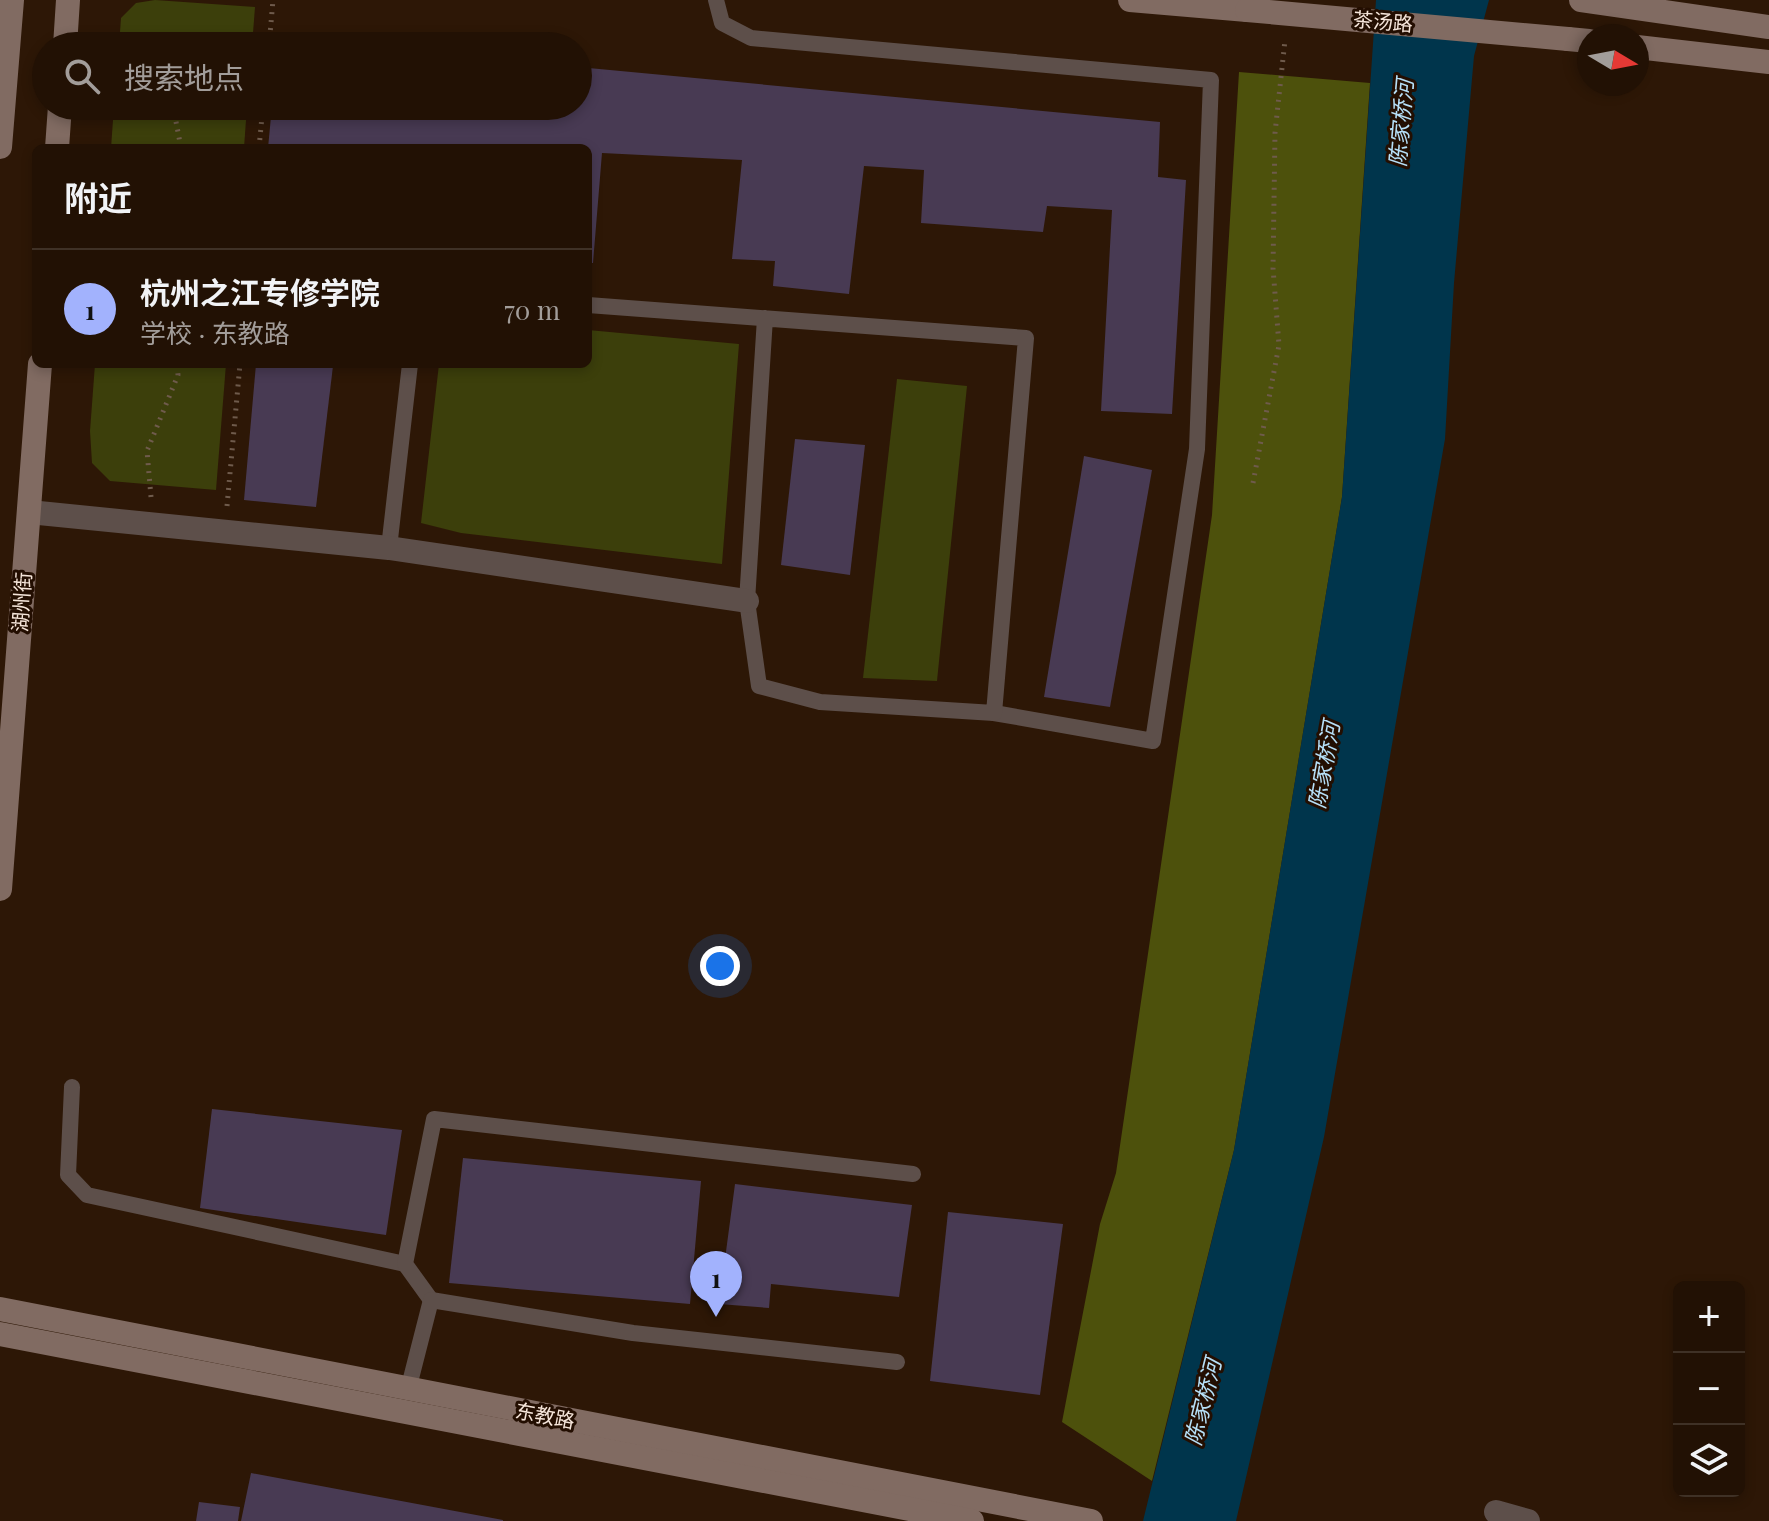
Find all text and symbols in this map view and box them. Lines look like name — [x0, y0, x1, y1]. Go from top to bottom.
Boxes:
street label: 茶汤路 — [1352, 4, 1414, 37]
north arrow — [1577, 24, 1649, 96]
search box — [32, 32, 592, 120]
icon: search — [60, 54, 104, 98]
text: 搜索地点 — [124, 57, 244, 97]
water label: 陈家桥河 — [1381, 74, 1419, 168]
text: 附近 — [64, 174, 132, 220]
text: 杭州之江专修学院 — [140, 272, 380, 312]
text: 1 — [85, 292, 95, 327]
text: 70 m — [504, 292, 560, 327]
text: 学校 · 东教路 — [140, 315, 290, 350]
street label: 湖州街 — [5, 571, 36, 633]
water label: 陈家桥河 — [1301, 715, 1346, 811]
your location — [700, 946, 740, 986]
pin: 1 — [690, 1251, 742, 1317]
map controls — [1673, 1281, 1745, 1497]
button: + — [1673, 1281, 1745, 1353]
water label: 陈家桥河 — [1177, 1352, 1228, 1448]
button: − — [1673, 1353, 1745, 1425]
street label: 东教路 — [513, 1396, 577, 1434]
button: layers — [1673, 1425, 1745, 1497]

